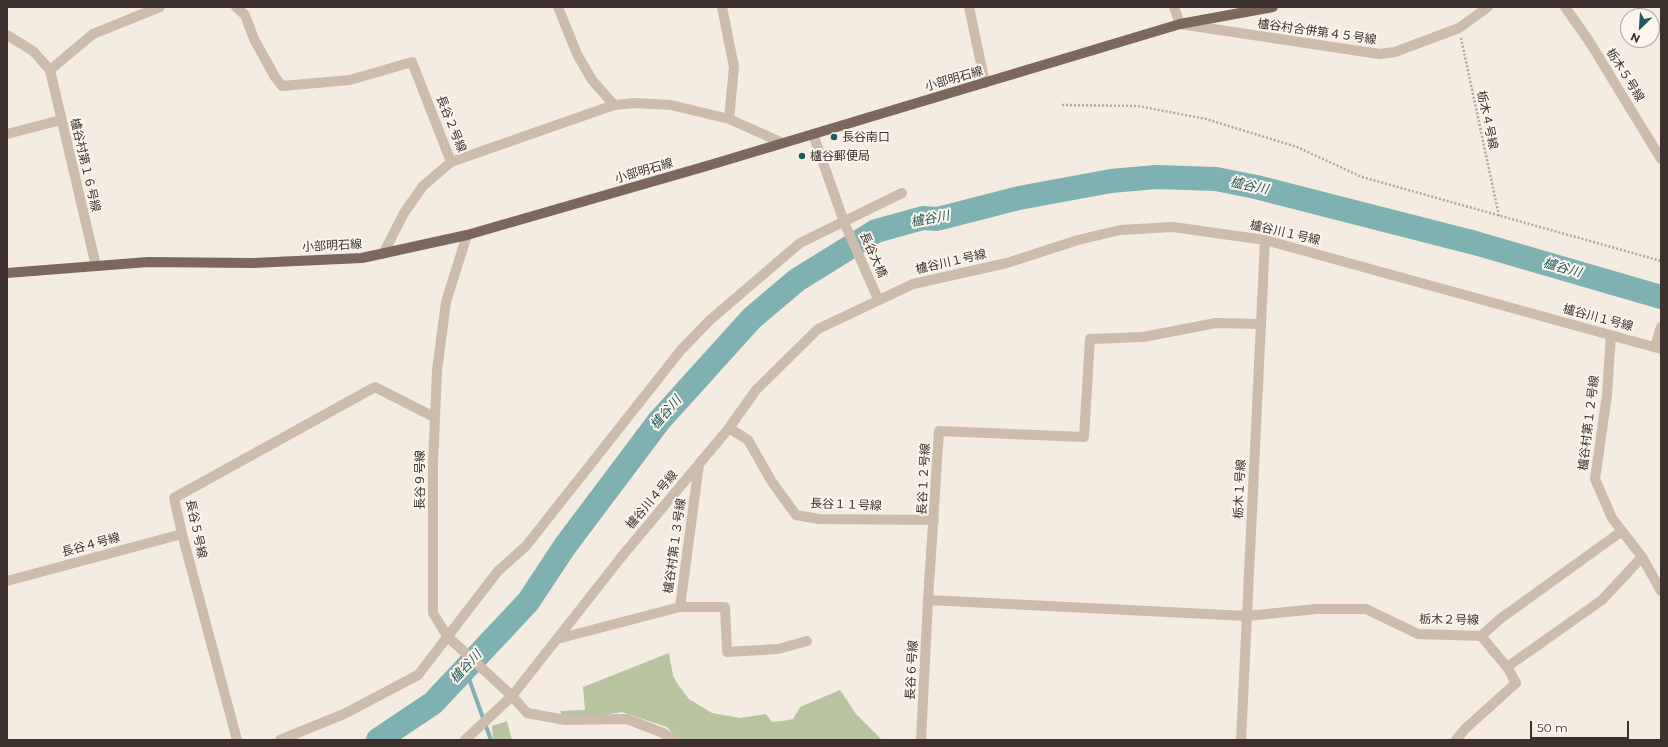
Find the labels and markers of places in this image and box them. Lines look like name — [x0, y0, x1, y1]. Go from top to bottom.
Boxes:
place label: 長谷南口 — [842, 130, 890, 144]
marker: 長谷南口 — [829, 132, 839, 142]
place label: 櫨谷郵便局 — [810, 149, 870, 163]
marker: 櫨谷郵便局 — [797, 151, 807, 161]

